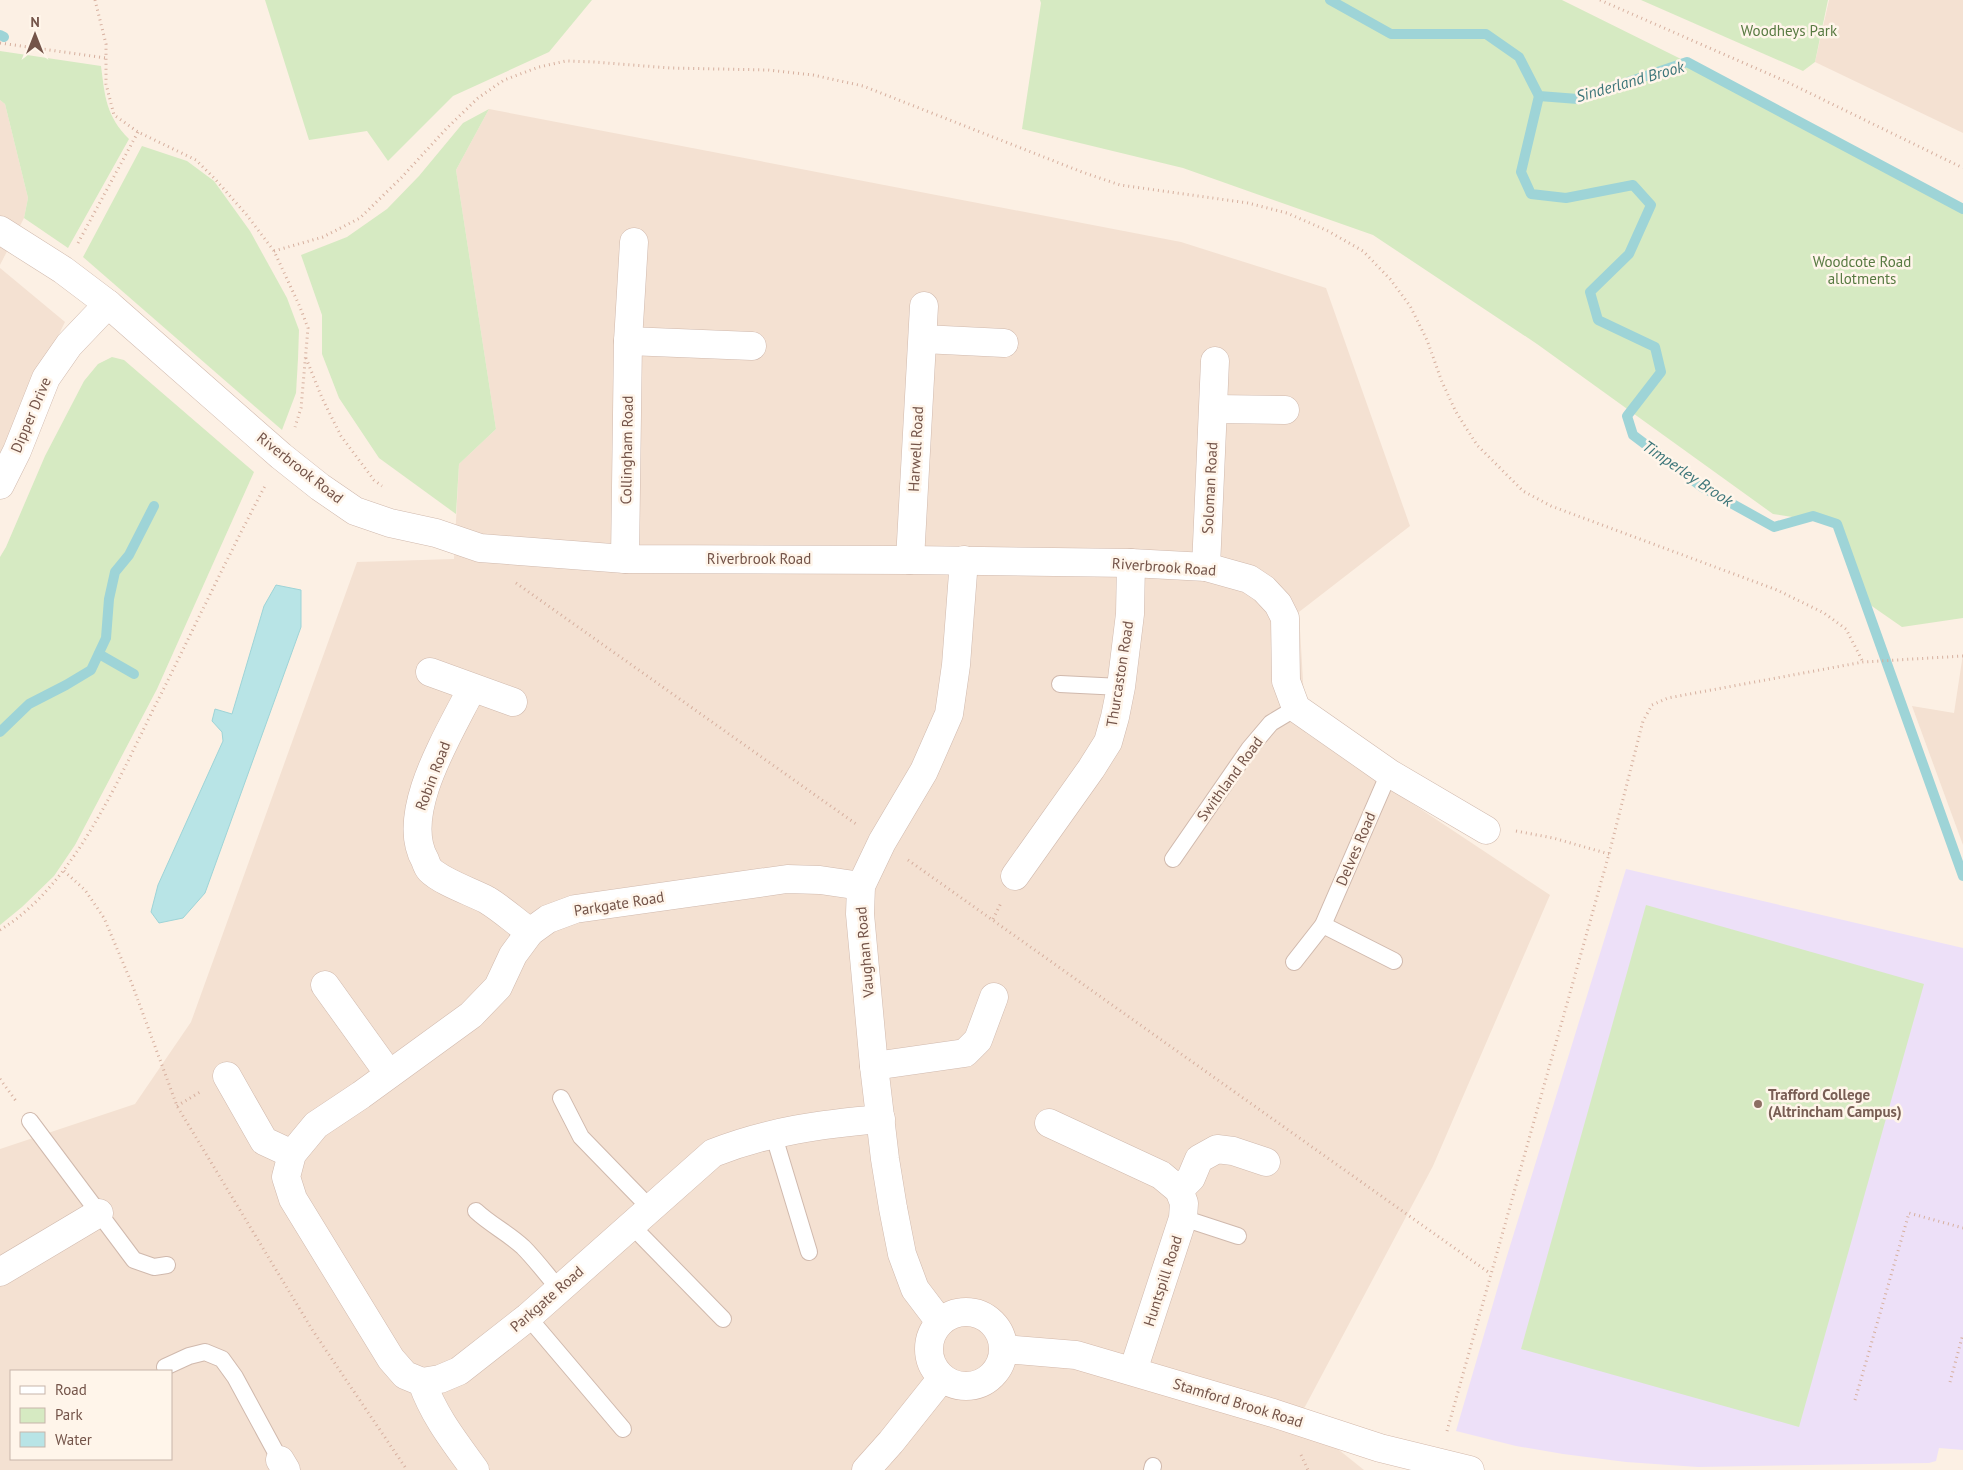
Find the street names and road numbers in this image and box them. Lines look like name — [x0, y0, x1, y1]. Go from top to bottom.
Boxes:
street label: Dipper Drive — [6, 374, 55, 456]
street label: Collingham Road — [616, 395, 637, 505]
street label: Harwell Road — [904, 406, 927, 492]
street label: Riverbrook Road — [253, 428, 347, 507]
street label: Soloman Road — [1198, 442, 1221, 534]
street label: Riverbrook Road — [707, 549, 811, 568]
street label: Riverbrook Road — [1111, 553, 1217, 580]
street label: Thurcaston Road — [1102, 620, 1137, 728]
street label: Swithland Road — [1192, 733, 1267, 825]
street label: Robin Road — [411, 739, 454, 813]
street label: Delves Road — [1331, 809, 1380, 889]
street label: Parkgate Road — [572, 887, 665, 920]
street label: Vaughan Road — [851, 906, 878, 999]
street label: Huntspill Road — [1139, 1233, 1186, 1329]
street label: Parkgate Road — [506, 1262, 587, 1336]
street label: Stamford Brook Road — [1171, 1374, 1305, 1431]

